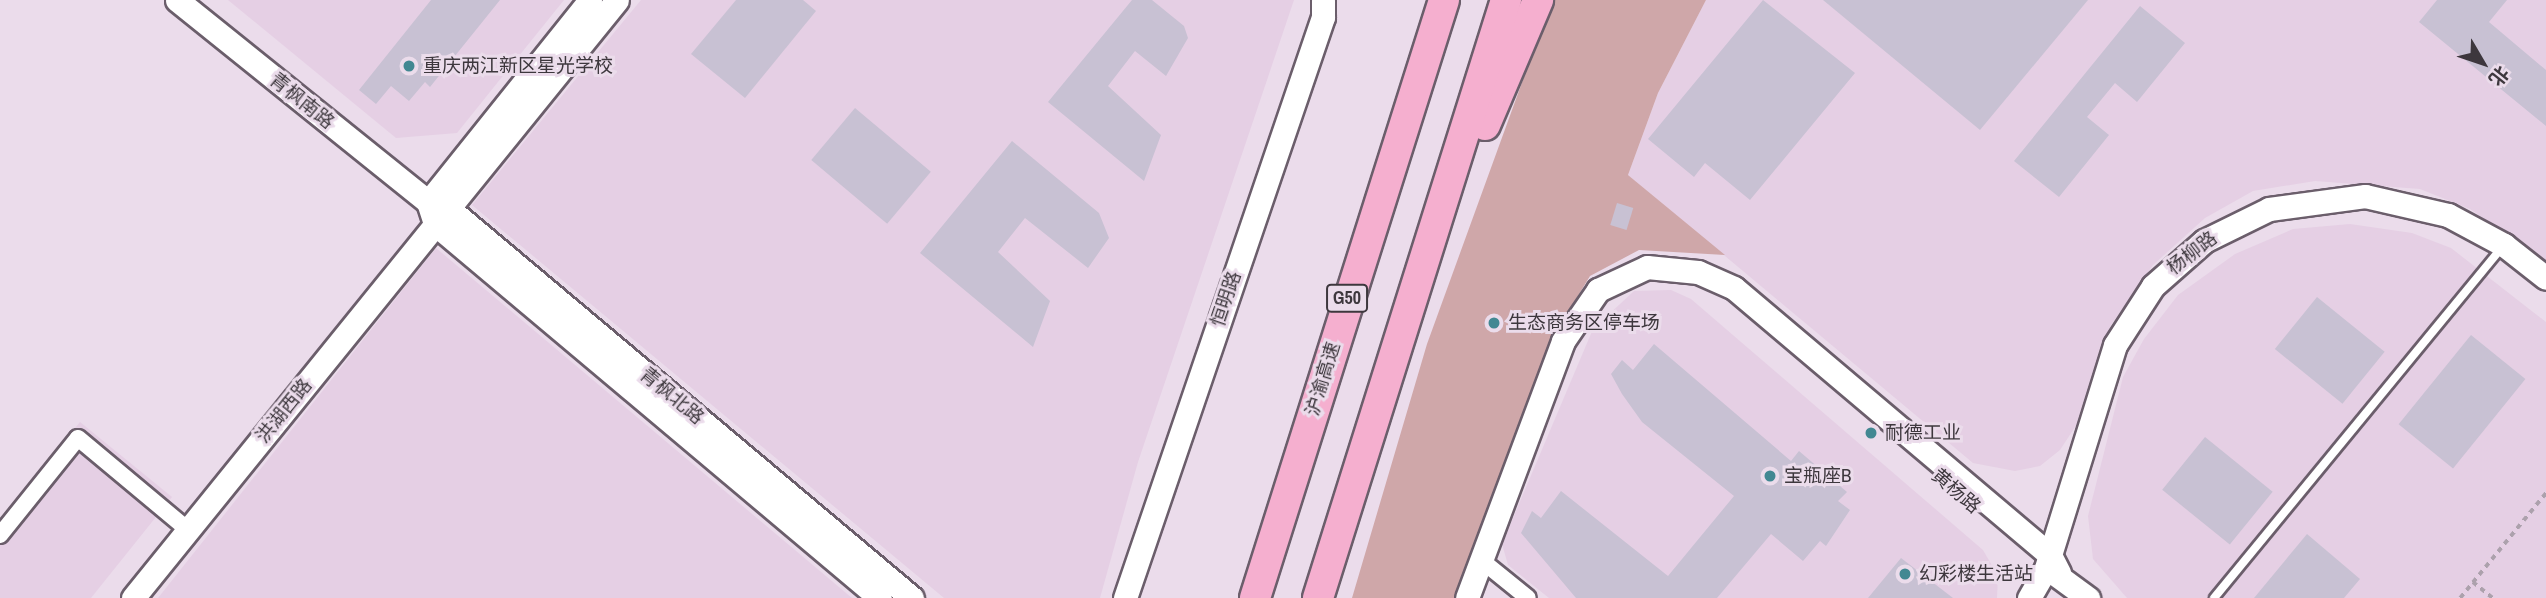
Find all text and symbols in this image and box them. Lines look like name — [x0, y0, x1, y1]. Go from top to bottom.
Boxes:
north arrow — [2448, 28, 2518, 98]
place label: 重庆两江新区星光学校 — [423, 55, 613, 77]
marker: 重庆两江新区星光学校 — [401, 58, 417, 74]
text: 北 — [2483, 61, 2515, 92]
street label: 青枫南路 — [265, 68, 339, 134]
street label: 杨柳路 — [2162, 227, 2222, 279]
street label: 恒明路 — [1206, 268, 1246, 330]
road number: G50 — [1326, 284, 1368, 312]
place label: 生态商务区停车场 — [1508, 312, 1660, 334]
marker: 生态商务区停车场 — [1486, 315, 1502, 331]
street label: 沪渝高速 — [1301, 339, 1345, 419]
street label: 青枫北路 — [636, 363, 708, 429]
street label: 洪湖西路 — [251, 374, 317, 448]
place label: 耐德工业 — [1885, 422, 1961, 444]
marker: 耐德工业 — [1863, 425, 1879, 441]
street label: 黄杨路 — [1927, 464, 1985, 518]
place label: 宝瓶座B — [1784, 465, 1851, 487]
marker: 宝瓶座B — [1762, 468, 1778, 484]
place label: 幻彩楼生活站 — [1919, 563, 2033, 585]
marker: 幻彩楼生活站 — [1897, 566, 1913, 582]

